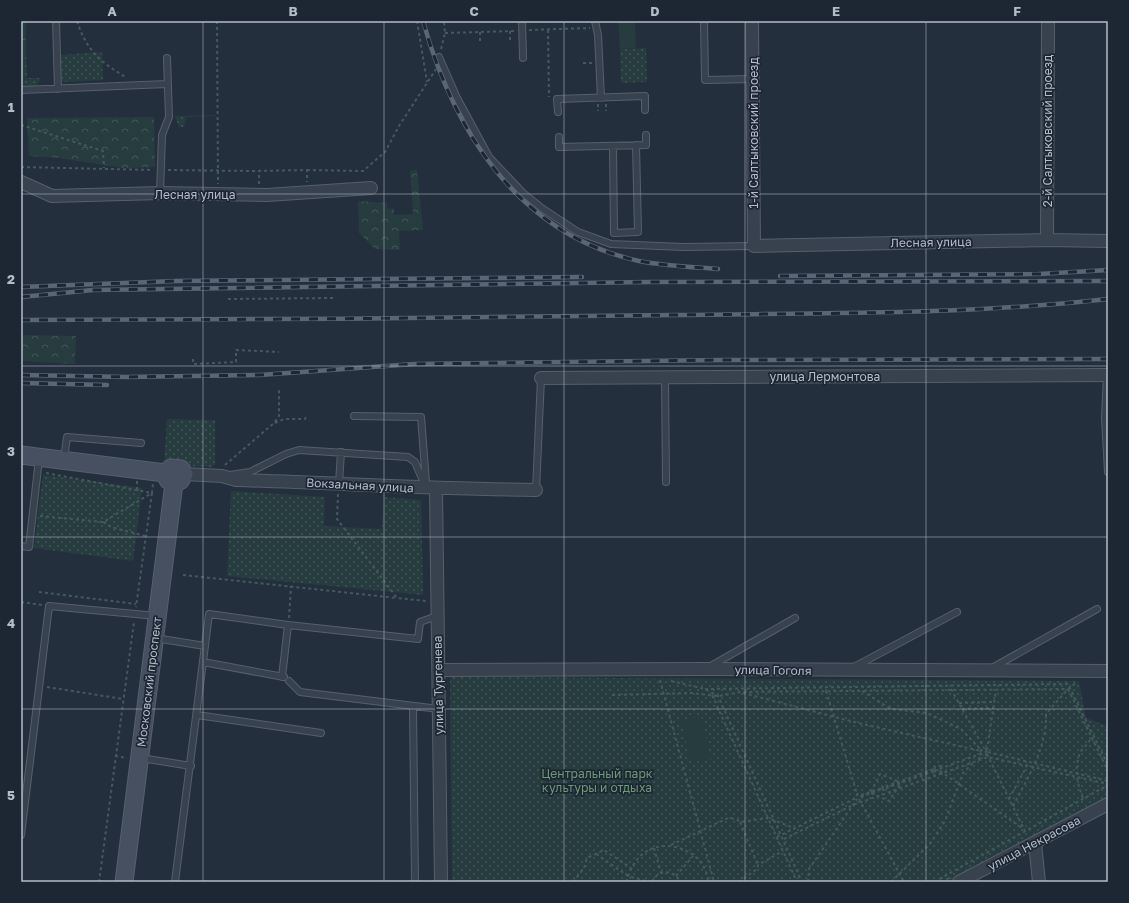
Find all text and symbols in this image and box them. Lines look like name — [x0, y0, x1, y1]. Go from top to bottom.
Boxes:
text: A — [107, 3, 117, 19]
text: B — [288, 3, 298, 19]
text: C — [469, 3, 479, 19]
text: D — [650, 3, 660, 19]
text: E — [832, 3, 840, 19]
text: F — [1013, 3, 1021, 19]
street label: 2-й Салтыковский проезд — [1040, 55, 1055, 207]
street label: 1-й Салтыковский проезд — [746, 57, 761, 209]
text: 1 — [8, 99, 15, 115]
street label: Лесная улица — [154, 187, 236, 202]
street label: Лесная улица — [890, 234, 972, 250]
text: 2 — [7, 271, 15, 287]
street label: улица Лермонтова — [770, 369, 880, 384]
text: 3 — [7, 443, 15, 459]
street label: Вокзальная улица — [306, 475, 414, 495]
text: 4 — [7, 615, 15, 631]
street label: Московский проспект — [134, 616, 164, 748]
street label: улица Тургенева — [430, 635, 446, 735]
street label: улица Гоголя — [734, 662, 812, 678]
park label: Центральный парк культуры и отдыха — [541, 766, 653, 795]
text: 5 — [7, 787, 15, 803]
street label: улица Некрасова — [985, 812, 1083, 874]

